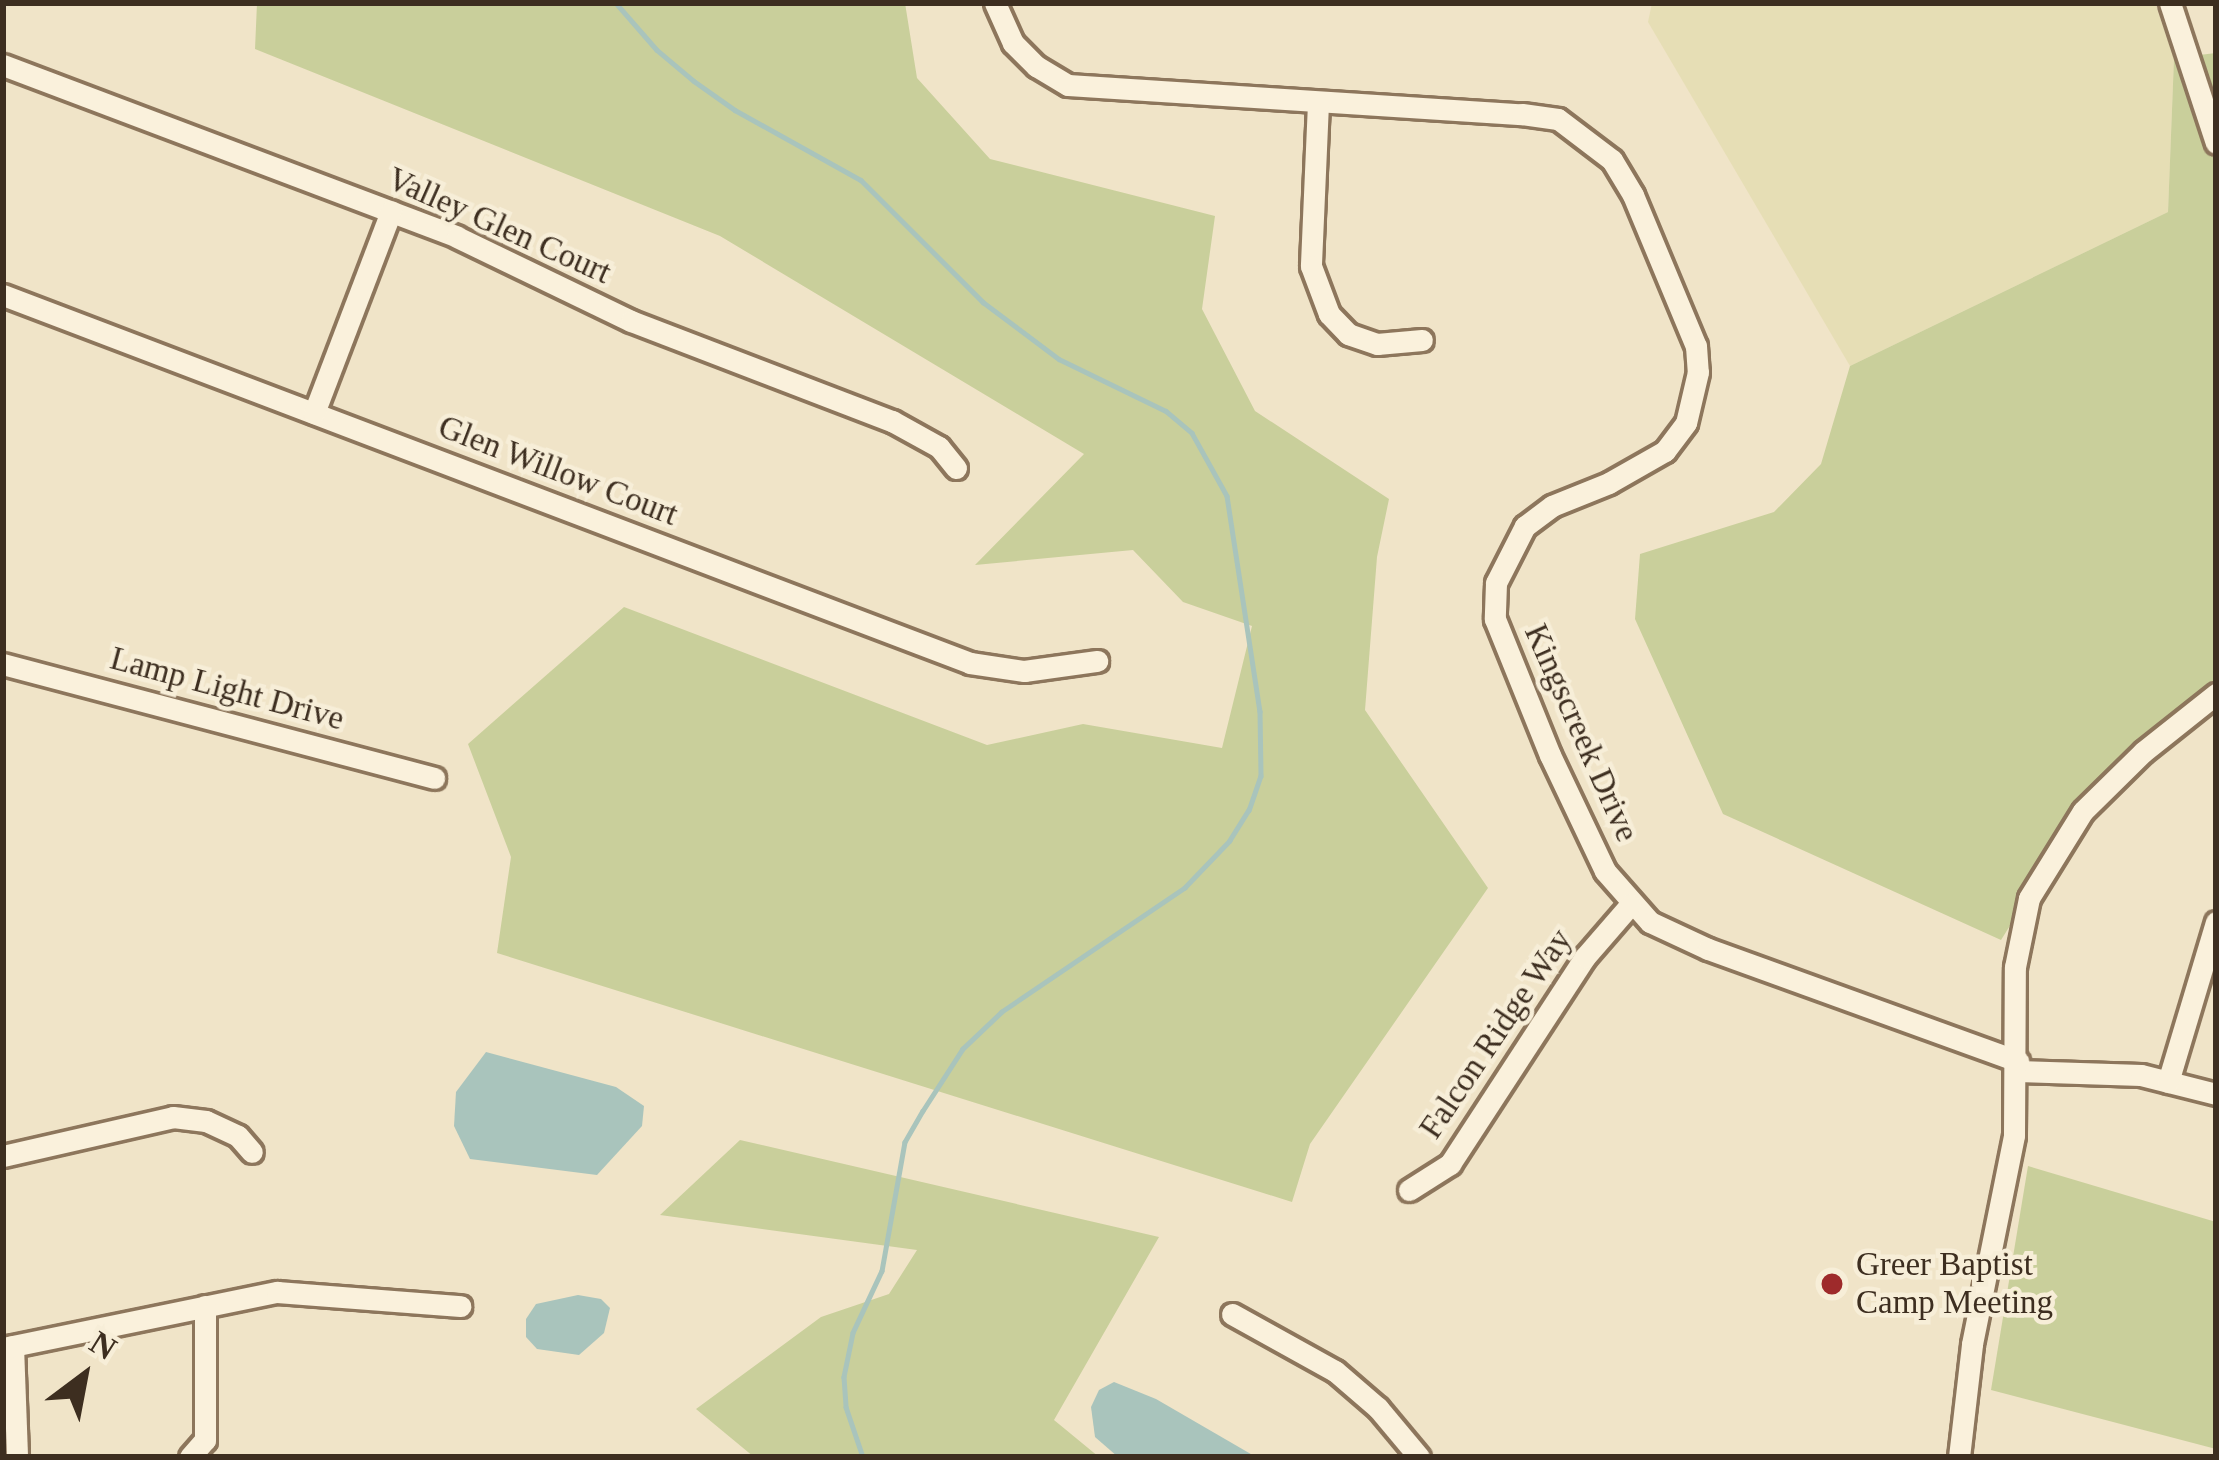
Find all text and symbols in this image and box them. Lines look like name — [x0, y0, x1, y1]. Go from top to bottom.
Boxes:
street label: Valley Glen Court — [381, 159, 617, 293]
street label: Glen Willow Court — [433, 407, 683, 535]
street label: Kingscreek Drive — [1515, 618, 1647, 848]
street label: Lamp Light Drive — [106, 639, 348, 739]
street label: Falcon Ridge Way — [1411, 921, 1581, 1147]
place label: Greer Baptist Camp Meeting — [1856, 1245, 2053, 1323]
marker: Greer Baptist Camp Meeting — [1819, 1271, 1845, 1297]
north arrow — [24, 1316, 144, 1436]
text: N — [83, 1324, 123, 1367]

